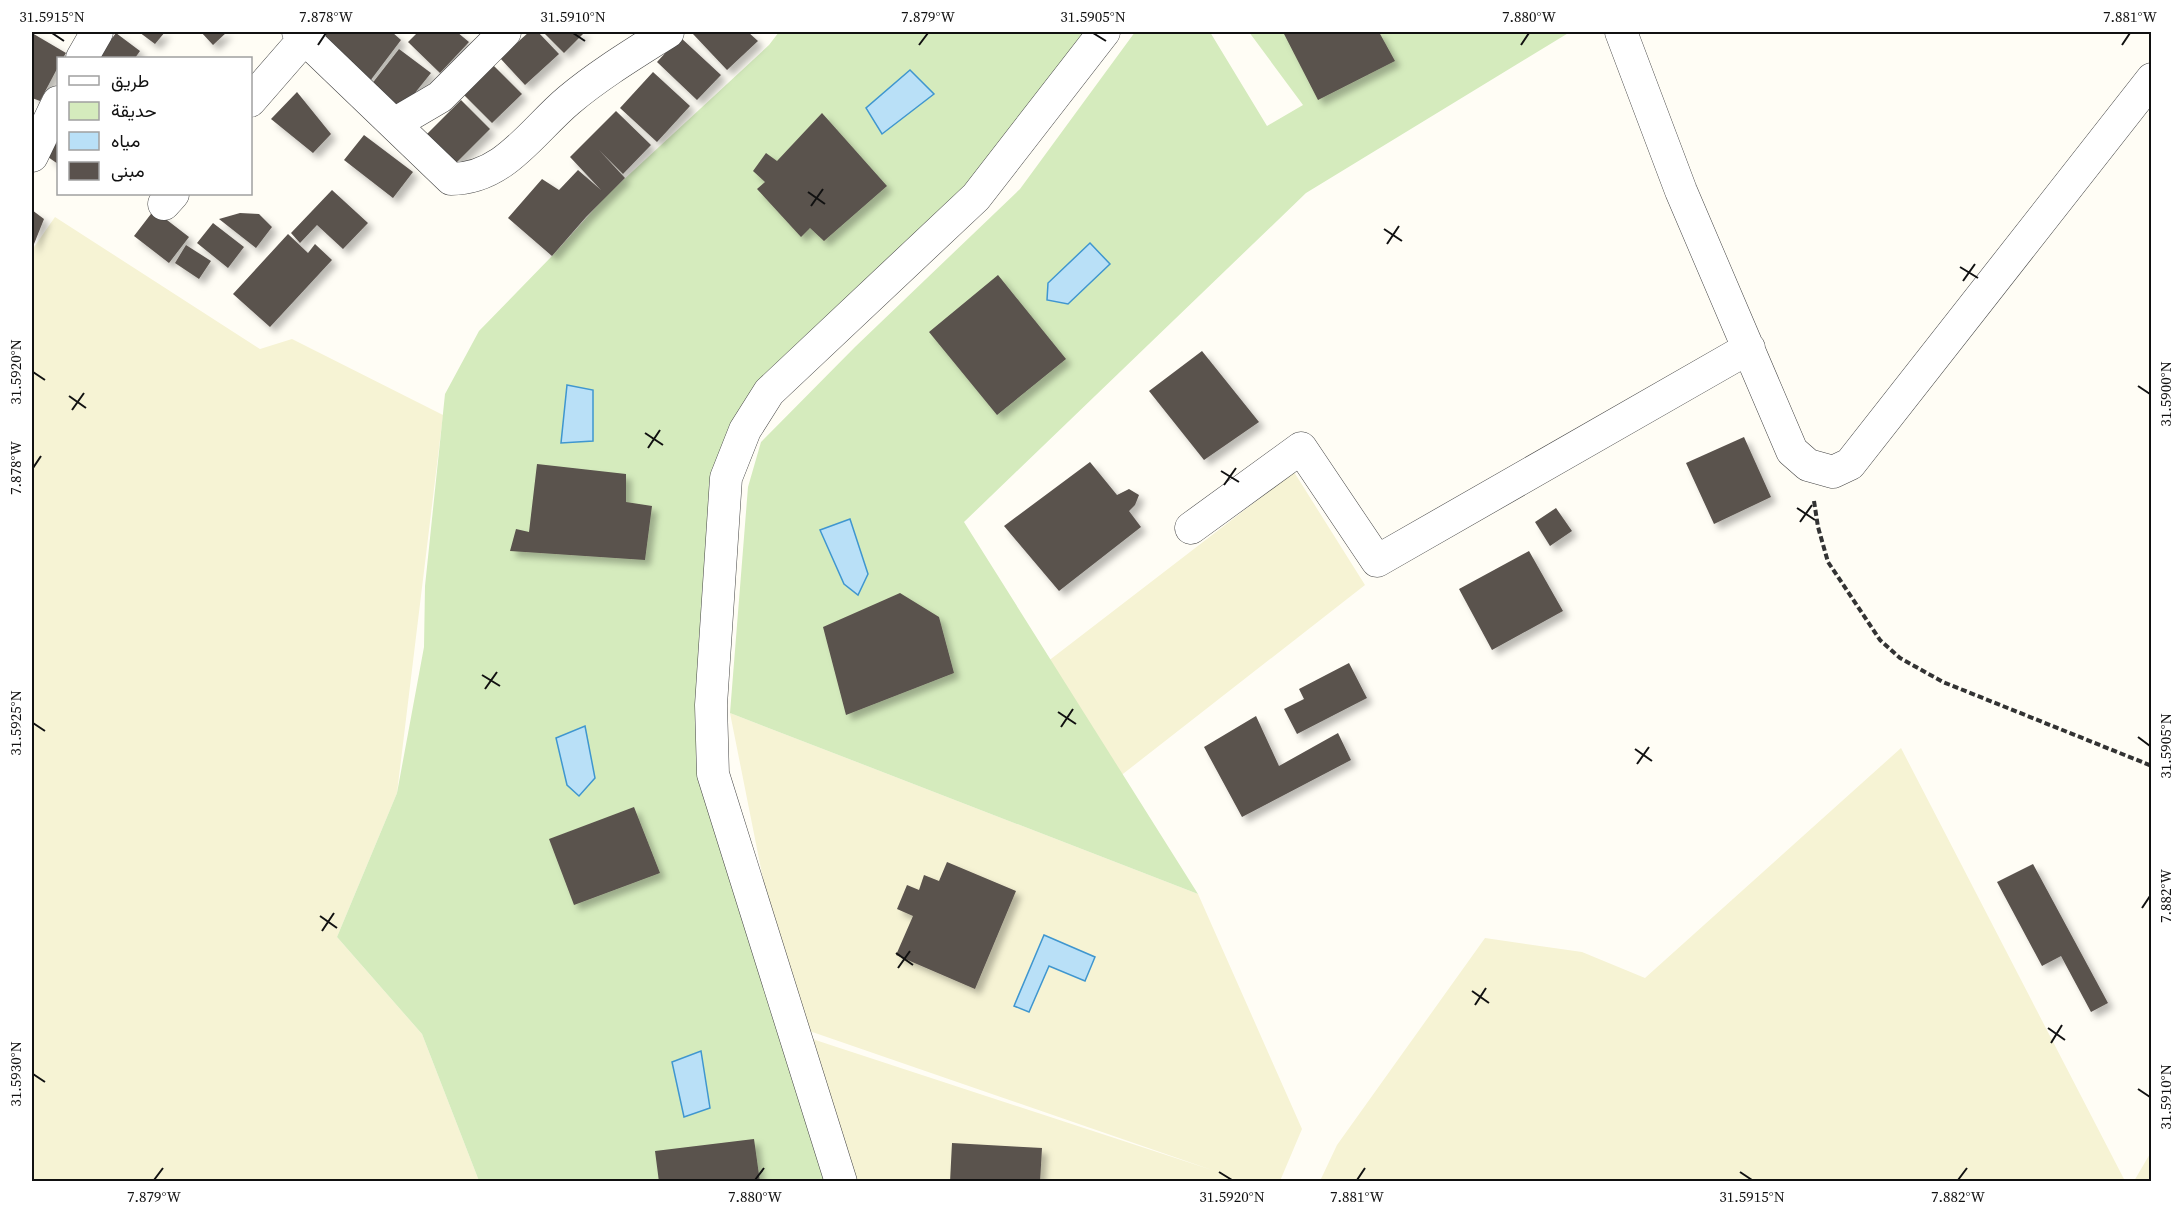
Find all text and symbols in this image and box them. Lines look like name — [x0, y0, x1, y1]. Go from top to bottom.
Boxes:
text: 31.5915°N — [19, 6, 85, 27]
text: 7.878°W — [299, 6, 353, 27]
text: 31.5910°N — [540, 6, 606, 27]
text: 7.879°W — [901, 6, 955, 27]
text: 31.5905°N — [1060, 6, 1126, 27]
text: 7.880°W — [1502, 6, 1556, 27]
text: 7.881°W — [2103, 6, 2157, 27]
legend — [57, 57, 252, 195]
text: طريق — [111, 68, 149, 93]
text: حديقة — [111, 98, 157, 123]
text: مياه — [111, 128, 140, 153]
text: مبنى — [111, 158, 145, 183]
text: 31.5920°N — [5, 339, 26, 405]
text: 31.5900°N — [2155, 361, 2176, 427]
text: 7.878°W — [5, 441, 26, 495]
text: 31.5925°N — [5, 690, 26, 756]
text: 31.5905°N — [2155, 713, 2176, 779]
text: 7.882°W — [2155, 869, 2176, 923]
text: 31.5930°N — [5, 1041, 26, 1107]
text: 31.5910°N — [2155, 1064, 2176, 1130]
text: 7.879°W — [127, 1186, 181, 1207]
text: 7.880°W — [728, 1186, 782, 1207]
text: 31.5920°N — [1199, 1186, 1265, 1207]
text: 7.881°W — [1330, 1186, 1384, 1207]
text: 31.5915°N — [1719, 1186, 1785, 1207]
text: 7.882°W — [1931, 1186, 1985, 1207]

